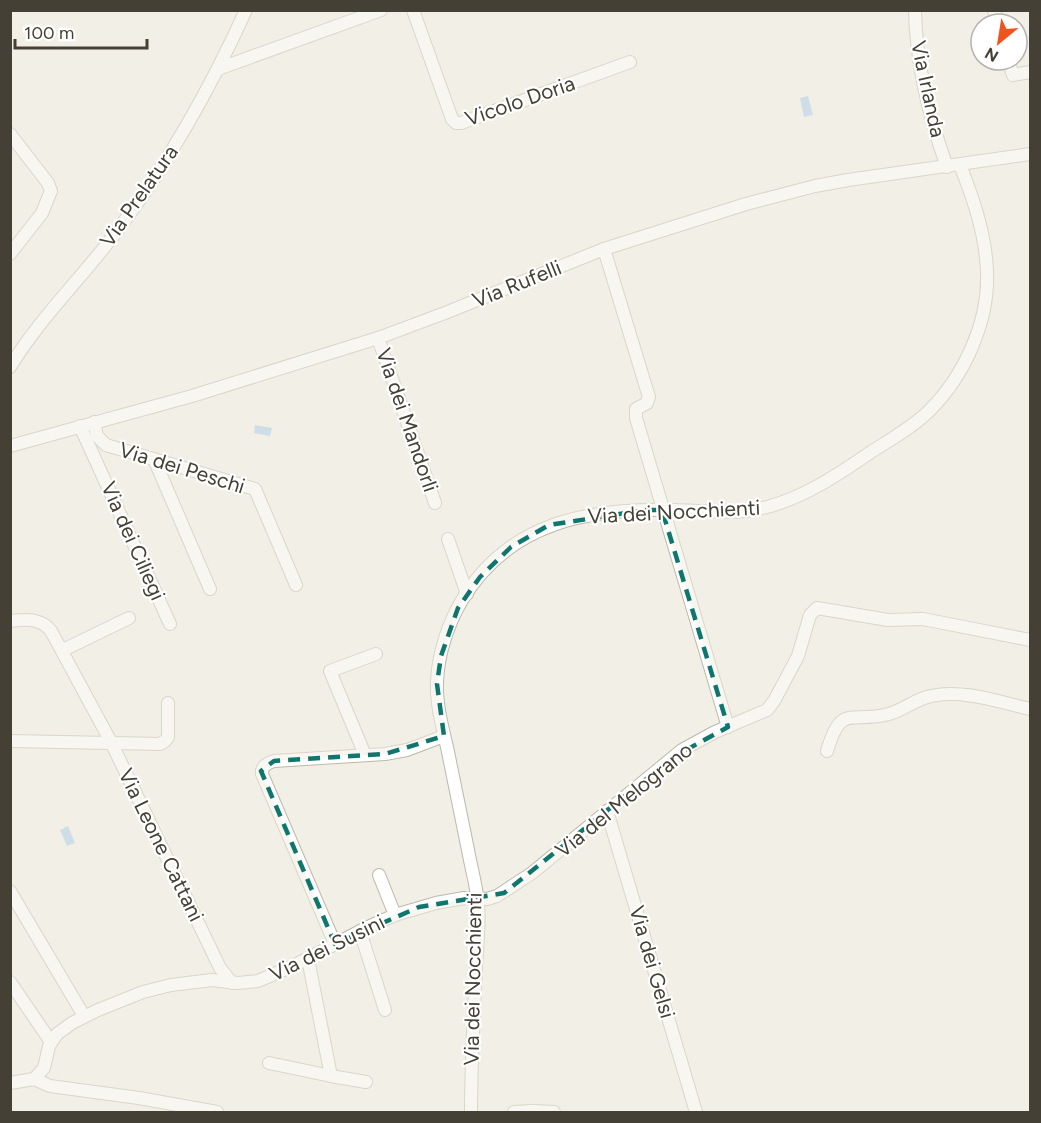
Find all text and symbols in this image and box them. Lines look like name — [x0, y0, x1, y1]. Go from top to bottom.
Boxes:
scale bar — [15, 12, 147, 50]
north arrow — [969, 12, 1029, 72]
text: 100 m — [24, 22, 74, 44]
street label: Via Irlanda — [906, 38, 951, 140]
text: N — [982, 43, 1002, 66]
street label: Vicolo Doria — [462, 70, 578, 131]
street label: Via Prelatura — [94, 140, 183, 252]
street label: Via Rufelli — [469, 254, 565, 313]
street label: Via dei Mandorli — [371, 345, 444, 495]
street label: Via dei Peschi — [116, 437, 248, 499]
street label: Via dei Ciliegi — [96, 478, 171, 604]
street label: Via dei Nocchienti — [587, 494, 761, 529]
street label: Via del Melograno — [550, 737, 697, 862]
street label: Via Leone Cattani — [114, 764, 209, 925]
street label: Via dei Nocchienti — [458, 892, 487, 1066]
street label: Via dei Gelsi — [624, 903, 680, 1021]
street label: Via dei Susini — [265, 909, 388, 986]

